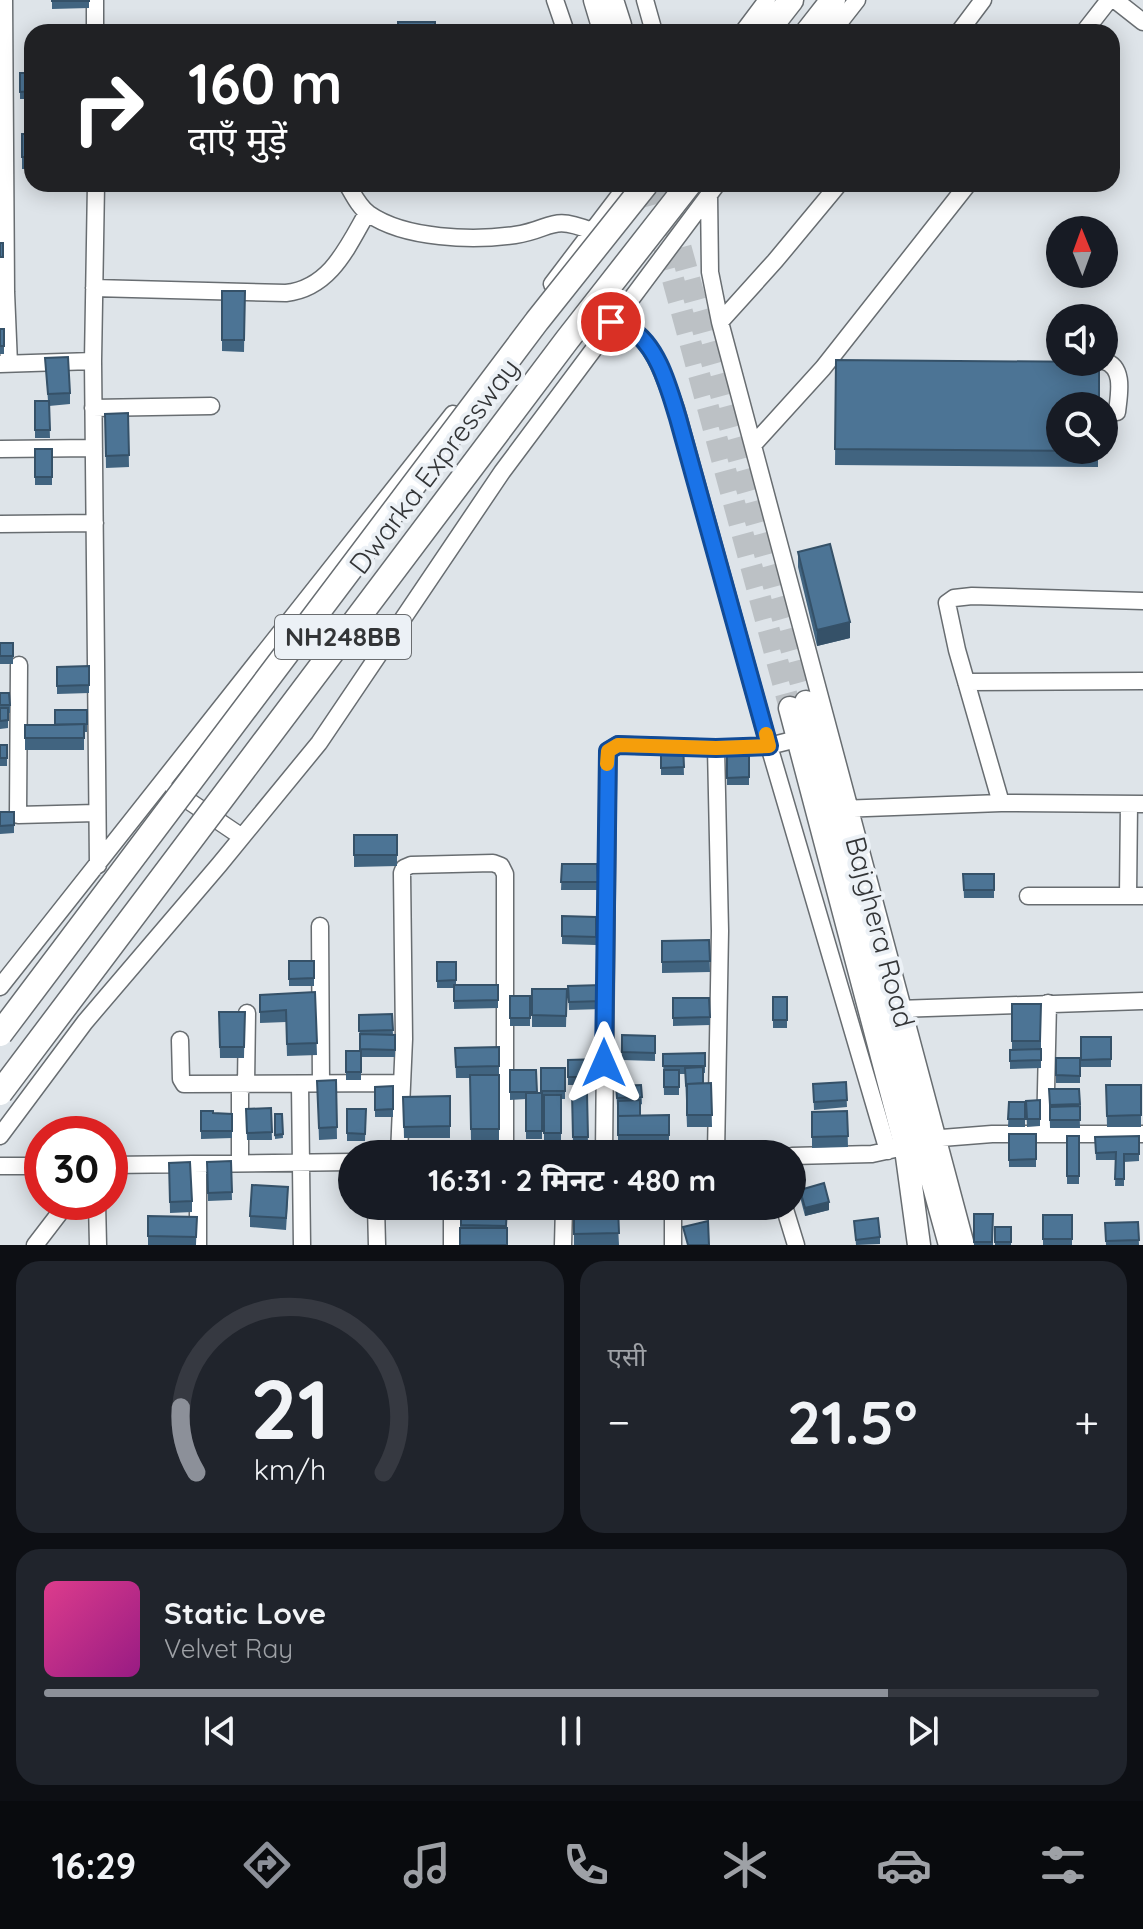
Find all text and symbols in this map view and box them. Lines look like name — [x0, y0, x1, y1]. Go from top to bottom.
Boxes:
text: 160 m — [188, 48, 342, 118]
icon: right — [56, 56, 160, 160]
text: दाएँ मुड़ें — [188, 117, 287, 162]
north arrow — [1046, 216, 1118, 288]
map controls — [1046, 216, 1118, 464]
pin — [577, 288, 645, 356]
icon: arrive — [589, 300, 633, 344]
button: sound — [1046, 304, 1118, 376]
street label: Dwarka Expressway — [341, 351, 526, 581]
button: search — [1046, 392, 1118, 464]
road number: NH248BB — [275, 615, 411, 659]
street label: Bajghera Road — [838, 832, 923, 1031]
position arrow — [562, 1021, 646, 1105]
speed limit sign: 30 — [24, 1116, 128, 1220]
text: 16:31 · 2 मिनट · 480 m — [428, 1161, 716, 1199]
text: एसी — [608, 1340, 646, 1373]
text: 21 — [250, 1356, 330, 1460]
text: 21.5° — [787, 1384, 918, 1459]
text: − — [608, 1394, 630, 1449]
text: + — [1074, 1394, 1099, 1449]
text: km/h — [253, 1451, 326, 1487]
text: Static Love — [164, 1594, 326, 1632]
text: Velvet Ray — [164, 1632, 293, 1665]
icon: previous — [198, 1709, 242, 1753]
icon: pause — [549, 1709, 593, 1753]
icon: next — [901, 1709, 945, 1753]
icon: directions — [239, 1837, 295, 1893]
icon: music — [399, 1837, 455, 1893]
icon: phone — [558, 1837, 614, 1893]
icon: climate — [717, 1837, 773, 1893]
icon: car — [876, 1837, 932, 1893]
icon: filters — [1035, 1837, 1091, 1893]
text: 16:29 — [52, 1843, 136, 1888]

